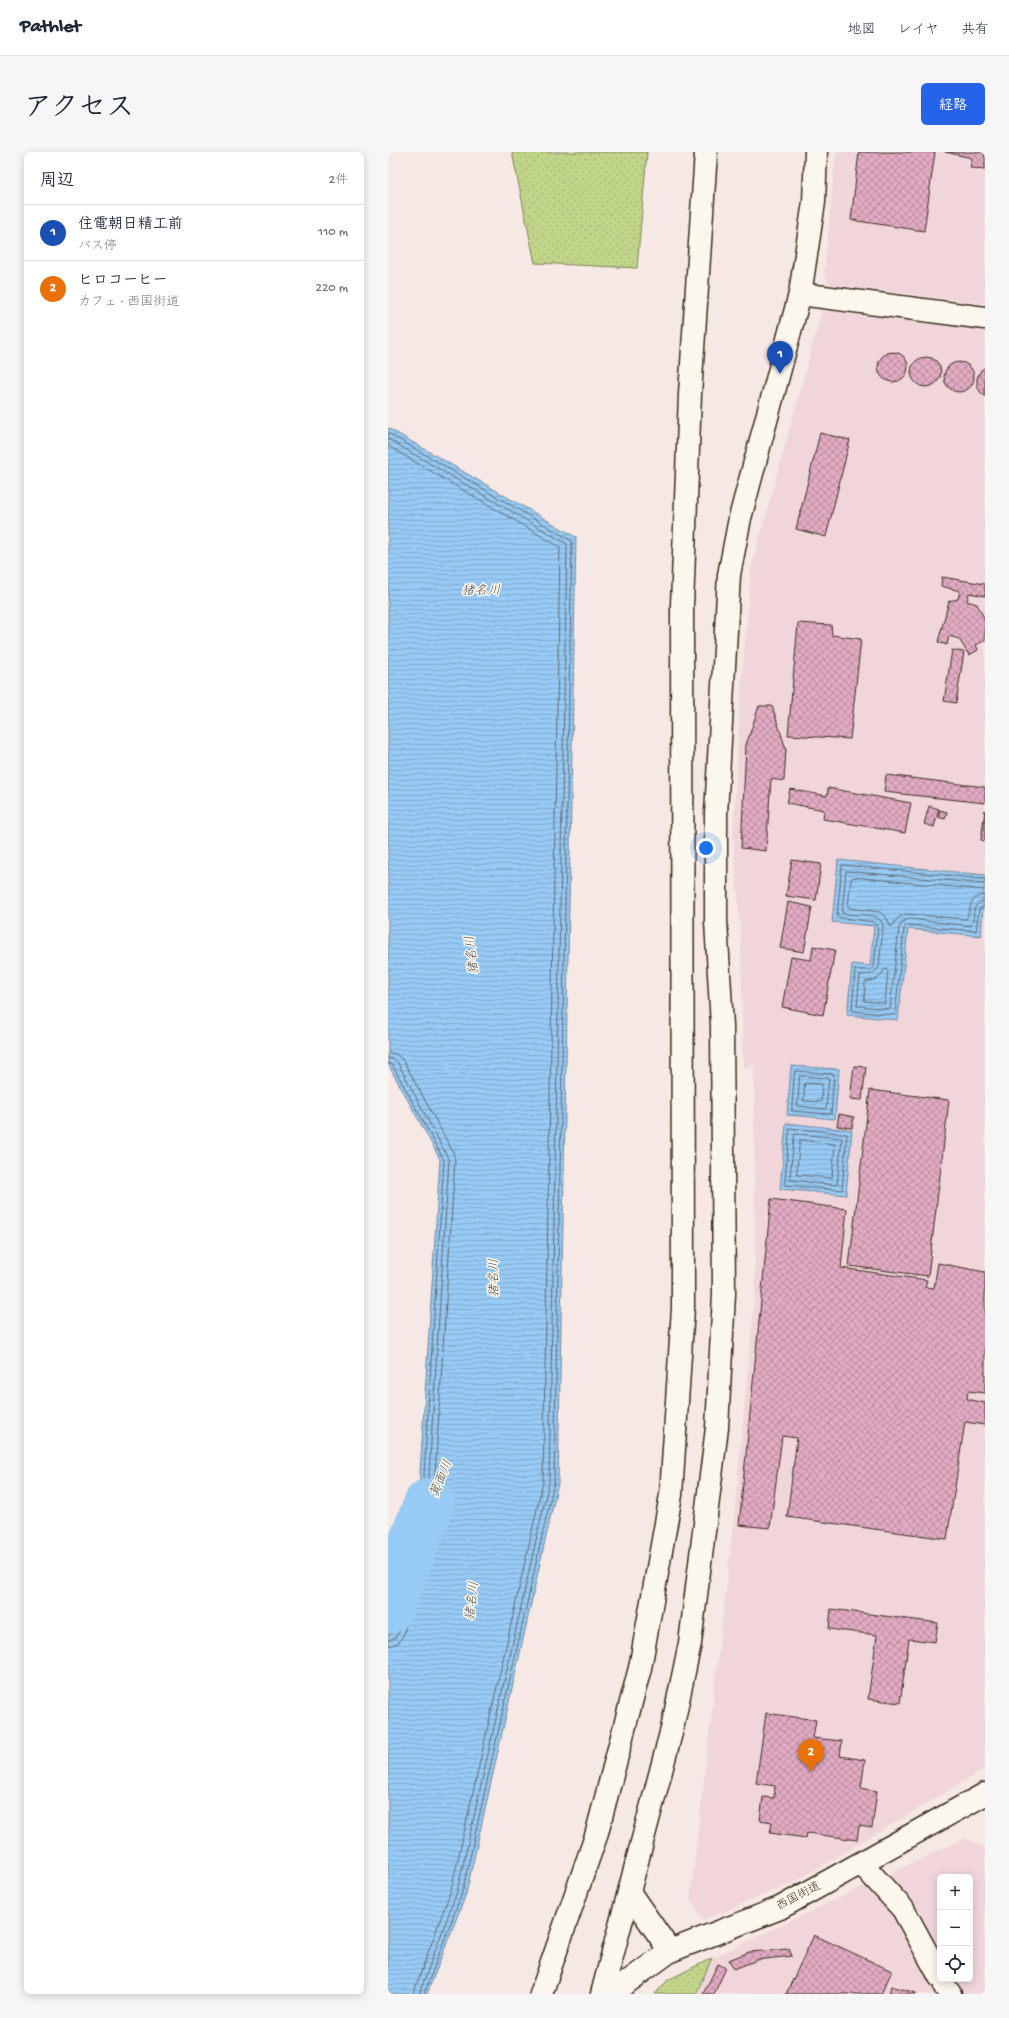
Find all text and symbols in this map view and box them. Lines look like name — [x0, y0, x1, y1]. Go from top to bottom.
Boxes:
text: Pathlet — [20, 16, 81, 39]
text: 地図 — [848, 22, 876, 39]
text: レイヤ — [898, 22, 939, 39]
text: 共有 — [961, 22, 989, 39]
button: 経路 — [921, 83, 985, 125]
text: アクセス — [24, 93, 134, 126]
text: 周辺 — [40, 172, 74, 192]
text: 2件 — [329, 173, 348, 188]
text: 住電朝日精工前 — [78, 216, 183, 234]
text: 1 — [50, 225, 56, 240]
text: 110 m — [318, 225, 348, 240]
text: バス停 — [78, 239, 117, 254]
text: ヒロコーヒー — [78, 272, 167, 290]
text: 2 — [50, 281, 56, 296]
text: 220 m — [316, 281, 348, 296]
text: カフェ · 西国街道 — [78, 295, 179, 310]
pin: 1 — [767, 341, 793, 374]
water label: 猪名川 — [461, 583, 501, 599]
your location — [696, 838, 716, 858]
water label: 猪名川 — [462, 935, 483, 975]
water label: 猪名川 — [486, 1258, 503, 1298]
water label: 箕面川 — [427, 1458, 457, 1500]
water label: 猪名川 — [462, 1581, 483, 1621]
pin: 2 — [798, 1739, 824, 1772]
map controls — [937, 1874, 973, 1982]
button: + — [937, 1874, 973, 1910]
street label: 西国街道 — [774, 1879, 823, 1914]
button: − — [937, 1910, 973, 1946]
button: locate — [937, 1946, 973, 1982]

